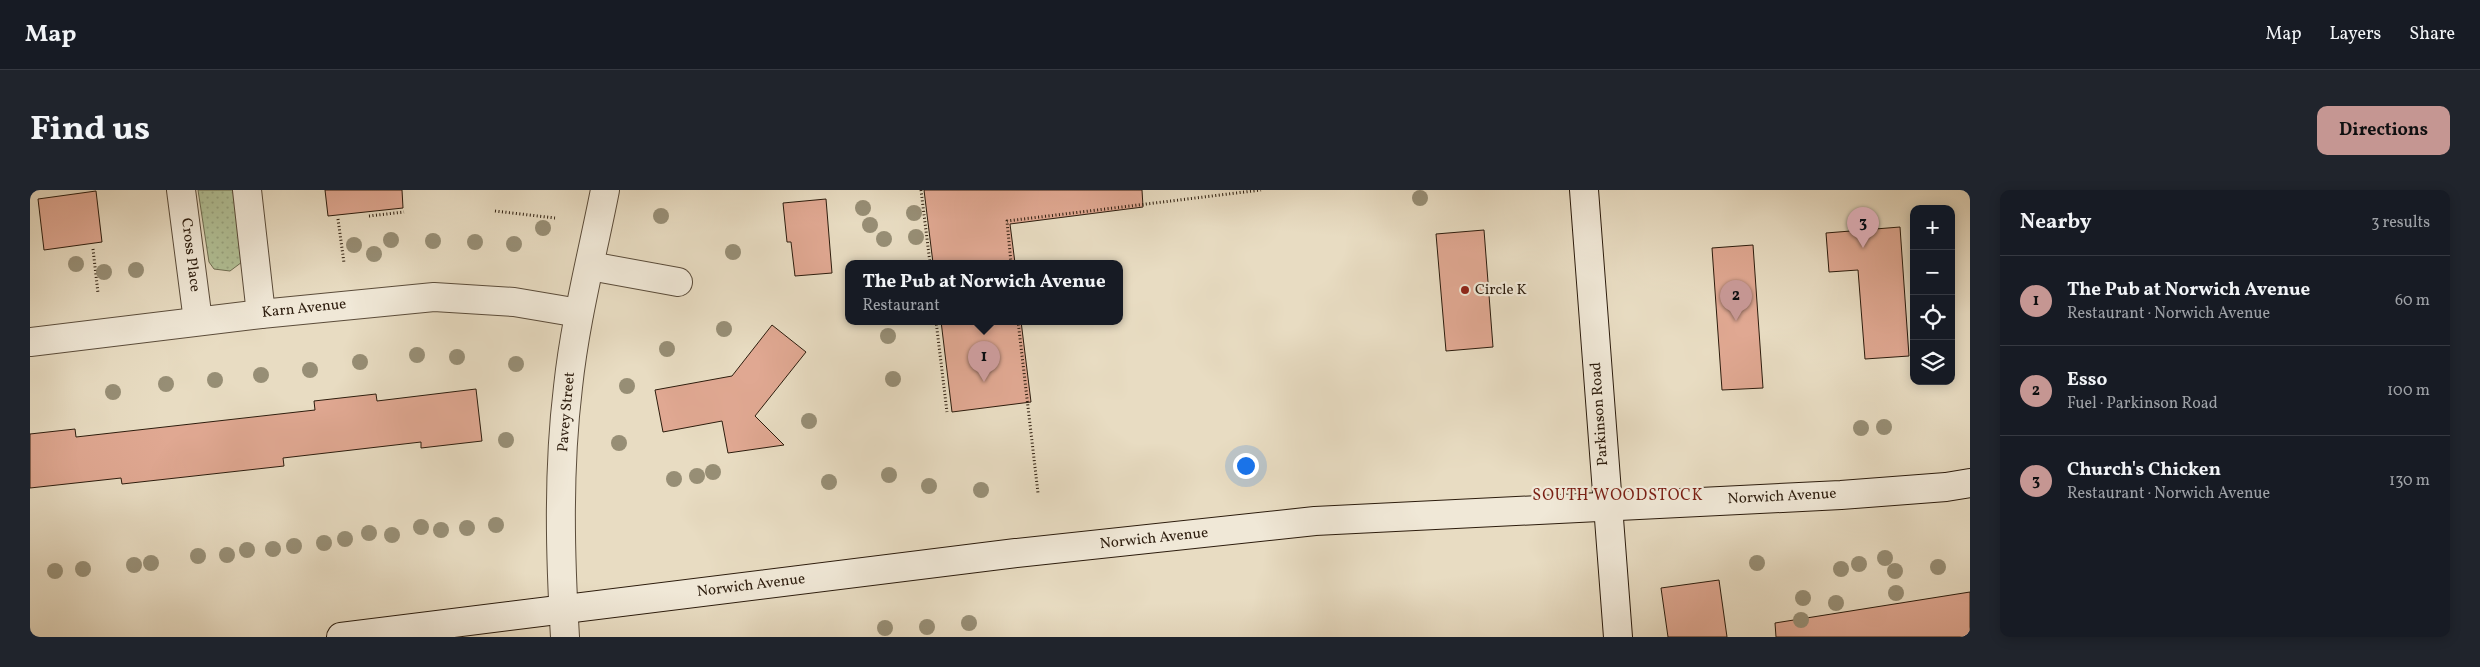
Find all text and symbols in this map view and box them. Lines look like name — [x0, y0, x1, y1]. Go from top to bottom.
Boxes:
text: Map — [25, 18, 76, 52]
text: Map — [2265, 22, 2301, 47]
text: Layers — [2329, 22, 2381, 47]
text: Share — [2409, 22, 2455, 47]
text: Find us — [30, 106, 150, 154]
button: Directions — [2317, 106, 2450, 155]
map controls — [1910, 205, 1955, 385]
button: + — [1910, 205, 1955, 250]
pin: 3 — [1847, 207, 1879, 248]
text: Nearby — [2020, 208, 2091, 237]
text: 3 results — [2371, 212, 2430, 234]
street label: Cross Place — [175, 217, 205, 293]
button: − — [1910, 250, 1955, 295]
popup — [845, 260, 1123, 325]
text: The Pub at Norwich Avenue — [862, 269, 1106, 295]
text: The Pub at Norwich Avenue — [2067, 277, 2310, 303]
place label: Circle K — [1475, 280, 1527, 301]
pin: 2 — [1720, 280, 1752, 321]
marker: Circle K — [1459, 284, 1471, 296]
text: 1 — [2033, 290, 2039, 312]
text: 60 m — [2395, 290, 2430, 312]
street label: Karn Avenue — [261, 294, 347, 324]
text: Restaurant — [862, 295, 940, 317]
button: locate — [1910, 295, 1955, 340]
text: Restaurant · Norwich Avenue — [2067, 303, 2270, 325]
button: layers — [1910, 340, 1955, 385]
pin: 1 — [968, 341, 1000, 382]
street label: Parkinson Road — [1586, 361, 1614, 467]
text: Esso — [2067, 367, 2107, 393]
street label: Pavey Street — [553, 371, 581, 453]
text: 2 — [2032, 380, 2040, 402]
text: 100 m — [2387, 380, 2430, 402]
text: Fuel · Parkinson Road — [2067, 393, 2218, 415]
your location — [1233, 453, 1259, 479]
text: Church's Chicken — [2067, 457, 2221, 483]
text: 3 — [2032, 470, 2040, 492]
text: 130 m — [2389, 470, 2430, 492]
text: Restaurant · Norwich Avenue — [2067, 483, 2270, 505]
street label: Norwich Avenue — [1727, 484, 1837, 510]
district label: SOUTH WOODSTOCK — [1532, 485, 1704, 507]
street label: Norwich Avenue — [1099, 523, 1209, 555]
street label: Norwich Avenue — [696, 569, 806, 603]

